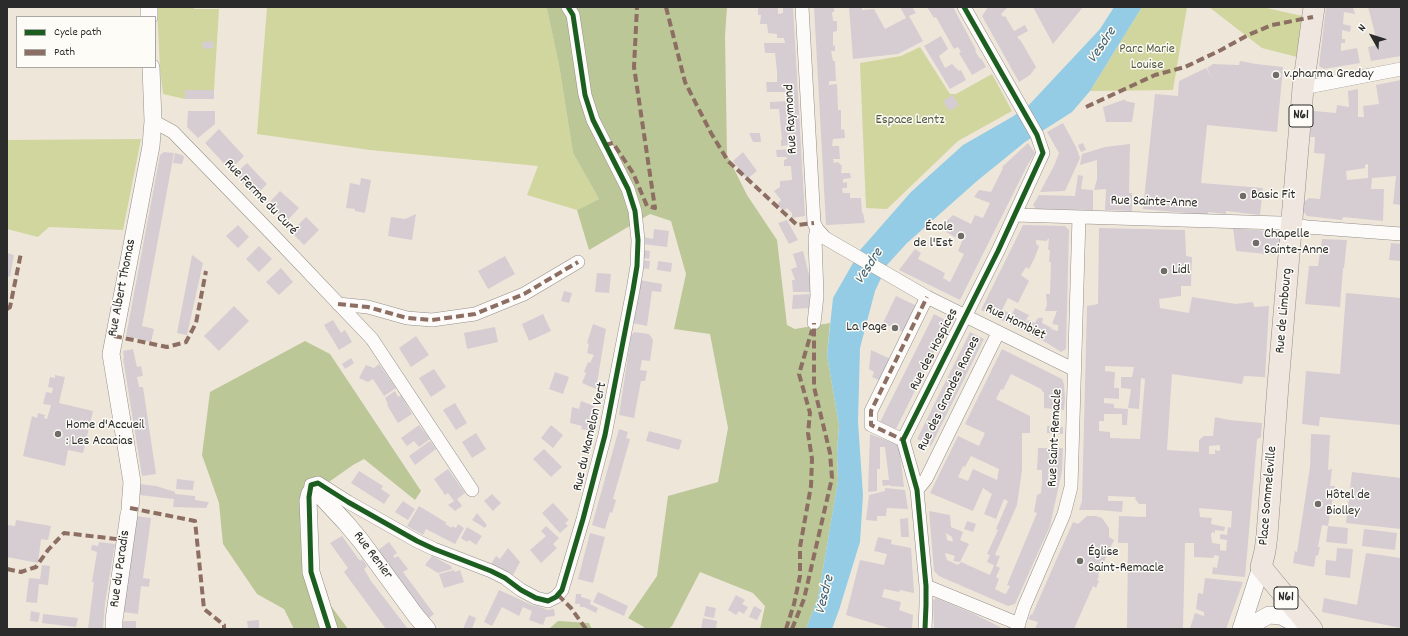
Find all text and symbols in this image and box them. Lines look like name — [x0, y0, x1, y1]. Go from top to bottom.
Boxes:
legend — [16, 16, 156, 68]
north arrow — [1352, 16, 1392, 56]
text: N — [1355, 21, 1371, 36]
text: Cycle path — [54, 24, 102, 41]
water label: Vesdre — [1085, 25, 1121, 67]
park label: Parc Marie Louise — [1119, 42, 1175, 74]
text: Path — [54, 44, 75, 61]
place label: v.pharma Greday — [1284, 67, 1373, 83]
marker: v.pharma Greday — [1271, 70, 1281, 80]
street label: Rue Raymond — [782, 84, 802, 154]
road number: N61 — [1289, 105, 1313, 127]
park label: Espace Lentz — [875, 113, 945, 129]
street label: Rue Ferme du Curé — [220, 157, 300, 239]
place label: Basic Fit — [1251, 188, 1295, 204]
marker: Basic Fit — [1238, 191, 1248, 201]
street label: Rue Sainte-Anne — [1110, 193, 1198, 213]
place label: École de l'Est — [914, 220, 953, 252]
place label: Chapelle Sainte-Anne — [1264, 227, 1329, 260]
marker: École de l'Est — [956, 231, 966, 241]
street label: Rue Albert Thomas — [105, 238, 141, 338]
marker: Chapelle Sainte-Anne — [1251, 238, 1261, 248]
water label: Vesdre — [852, 246, 888, 288]
place label: Lidl — [1172, 263, 1190, 279]
marker: Lidl — [1159, 266, 1169, 276]
street label: Rue de Limbourg — [1273, 268, 1297, 354]
street label: Rue Hombiet — [982, 301, 1048, 345]
street label: Rue des Hospices — [907, 306, 963, 394]
place label: La Page — [846, 320, 887, 336]
marker: La Page — [890, 323, 900, 333]
street label: Rue des Grandes Rames — [915, 334, 985, 454]
street label: Rue du Mamelon Vert — [570, 381, 612, 493]
street label: Rue Saint-Remacle — [1045, 389, 1067, 487]
place label: Home d'Accueil : Les Acacias — [66, 418, 145, 450]
marker: Home d'Accueil : Les Acacias — [53, 429, 63, 439]
street label: Place Sommeleville — [1256, 446, 1282, 546]
place label: Hôtel de Biolley — [1326, 488, 1370, 520]
marker: Hôtel de Biolley — [1313, 499, 1323, 509]
street label: Rue du Paradis — [107, 529, 135, 609]
street label: Rue Renier — [349, 529, 395, 583]
place label: Église Saint-Remacle — [1088, 545, 1164, 578]
marker: Église Saint-Remacle — [1075, 556, 1085, 566]
water label: Vesdre — [813, 574, 839, 616]
road number: N61 — [1274, 587, 1298, 609]

